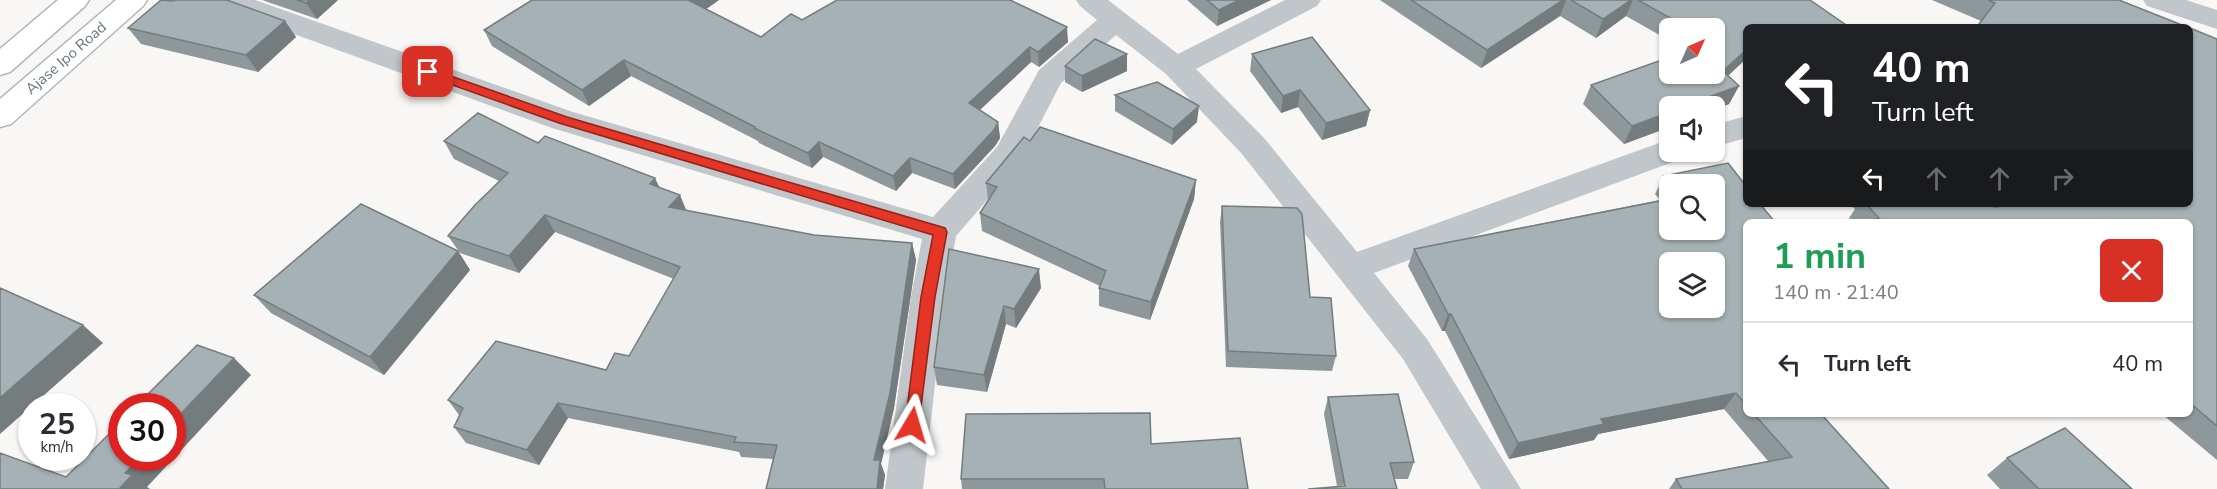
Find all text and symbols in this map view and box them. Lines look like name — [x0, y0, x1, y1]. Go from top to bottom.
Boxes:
street label: Ajase Ipo Road — [21, 17, 111, 99]
north arrow — [1659, 18, 1725, 84]
map controls — [1659, 18, 1725, 318]
text: 40 m — [1872, 40, 1971, 97]
pin — [402, 46, 453, 97]
icon: left — [1773, 48, 1851, 126]
icon: arrive — [411, 55, 444, 88]
text: Turn left — [1872, 94, 1973, 131]
button: sound — [1659, 96, 1725, 162]
icon: left — [1857, 162, 1890, 195]
icon: ahead — [1920, 162, 1953, 195]
icon: ahead — [1983, 162, 2016, 195]
icon: right — [2046, 162, 2079, 195]
button: search — [1659, 174, 1725, 240]
text: 1 min — [1773, 232, 1866, 281]
button: close — [2100, 239, 2163, 302]
button: layers — [1659, 252, 1725, 318]
text: 140 m · 21:40 — [1773, 279, 1899, 306]
icon: left — [1773, 348, 1806, 381]
text: Turn left — [1824, 349, 1911, 379]
text: 40 m — [2112, 349, 2163, 379]
speed limit sign: 30 — [108, 393, 186, 471]
position arrow — [880, 393, 944, 457]
text: 25 — [39, 404, 75, 445]
text: km/h — [40, 437, 74, 457]

